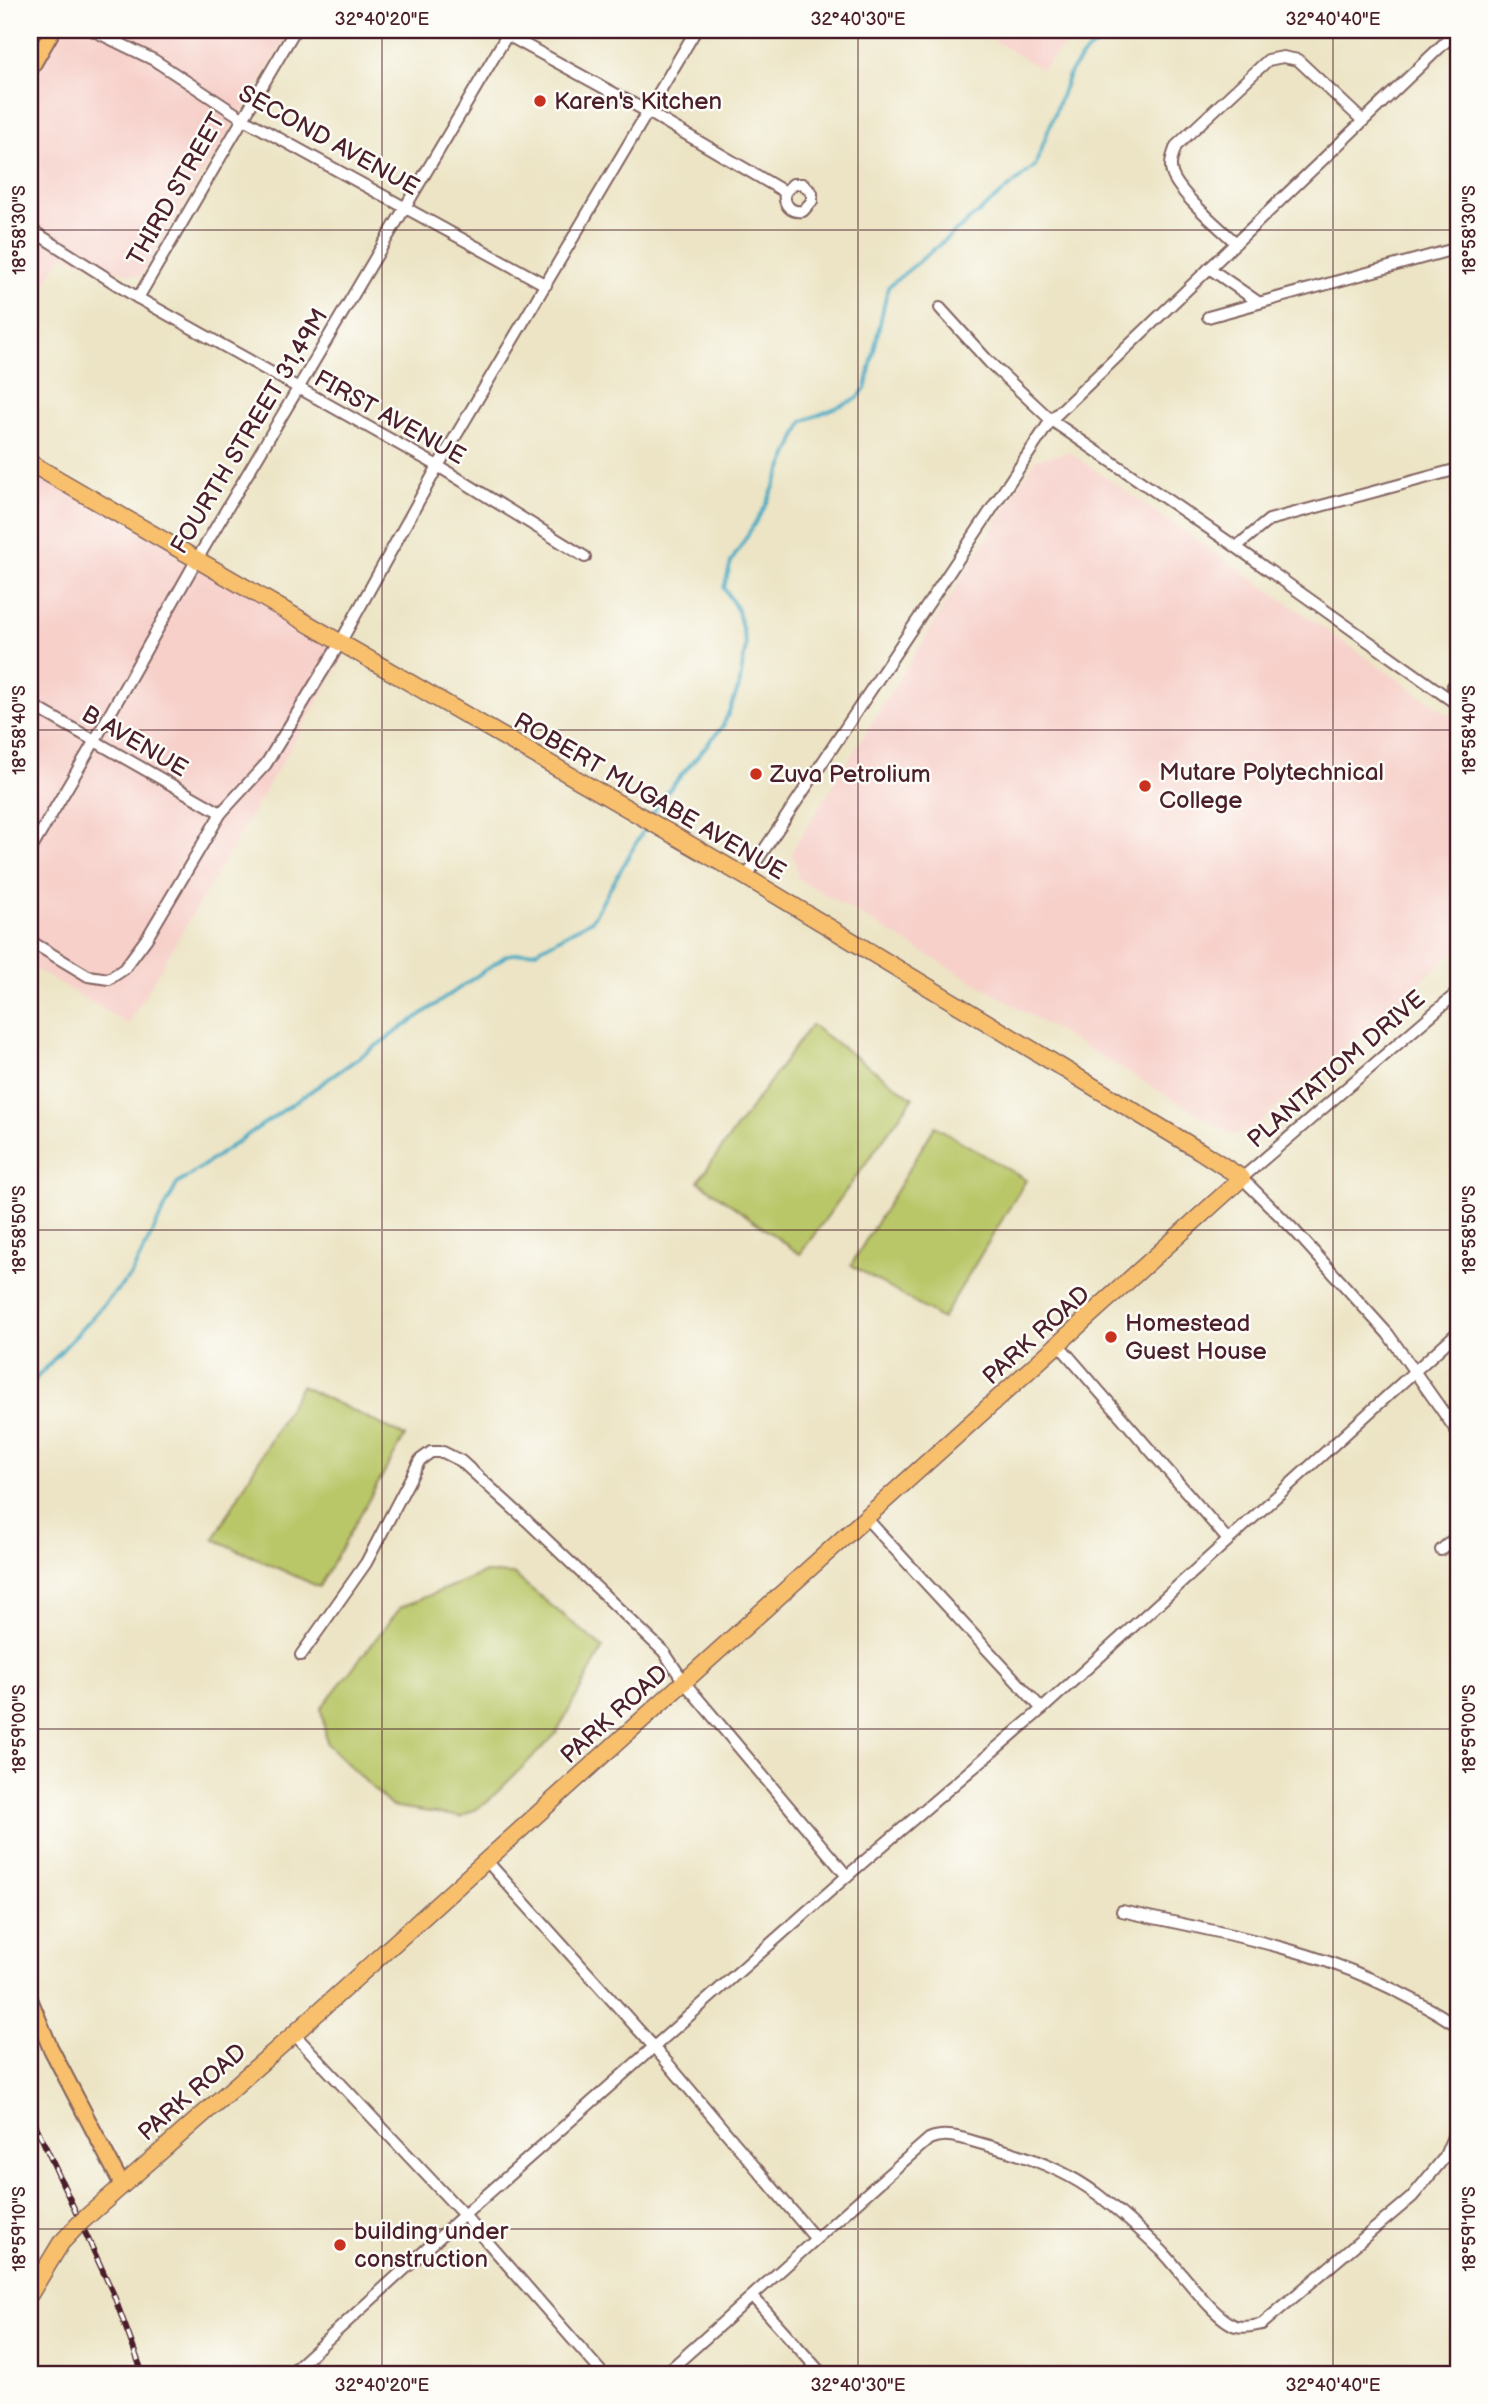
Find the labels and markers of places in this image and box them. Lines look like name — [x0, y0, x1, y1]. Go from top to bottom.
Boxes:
place label: Karen's Kitchen — [554, 87, 722, 116]
marker: Karen's Kitchen — [532, 93, 548, 109]
place label: Mutare Polytechnical College — [1159, 758, 1384, 815]
place label: Zuva Petrolium — [769, 760, 931, 789]
marker: Zuva Petrolium — [748, 766, 764, 782]
marker: Mutare Polytechnical College — [1137, 778, 1153, 794]
place label: Homestead Guest House — [1125, 1309, 1267, 1366]
marker: Homestead Guest House — [1103, 1329, 1119, 1345]
place label: building under construction — [354, 2217, 509, 2274]
marker: building under construction — [332, 2237, 348, 2253]

